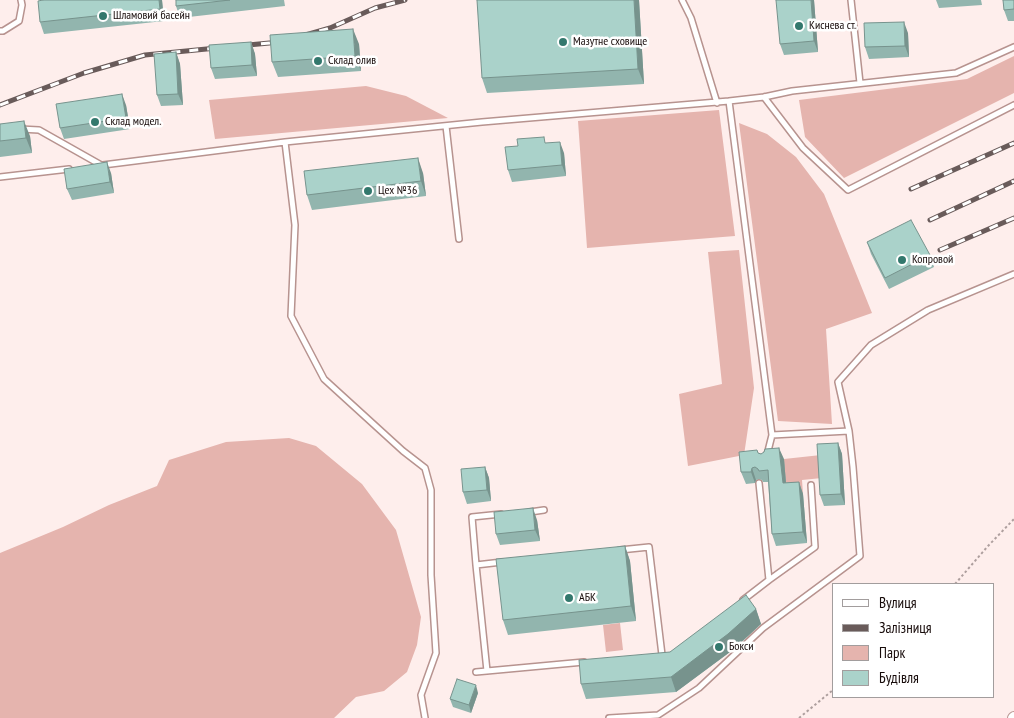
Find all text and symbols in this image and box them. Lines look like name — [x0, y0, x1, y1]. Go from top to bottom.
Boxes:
place label: Шламовий басейн — [113, 9, 190, 23]
marker: Шламовий басейн — [97, 10, 109, 22]
place label: Киснева ст. — [809, 19, 856, 33]
marker: Киснева ст. — [793, 20, 805, 32]
place label: Мазутне сховище — [573, 35, 647, 49]
marker: Мазутне сховище — [557, 36, 569, 48]
place label: Склад олив — [328, 54, 376, 68]
marker: Склад олив — [312, 55, 324, 67]
place label: Склад модел. — [105, 115, 161, 129]
marker: Склад модел. — [89, 116, 101, 128]
place label: Цех №36 — [378, 184, 417, 198]
marker: Цех №36 — [362, 185, 374, 197]
place label: Копровой — [912, 253, 953, 267]
marker: Копровой — [896, 254, 908, 266]
legend — [832, 583, 994, 698]
place label: АБК — [579, 591, 596, 605]
marker: АБК — [563, 592, 575, 604]
text: Вулиця — [879, 593, 917, 612]
text: Залізниця — [879, 618, 932, 637]
place label: Бокси — [729, 640, 754, 654]
marker: Бокси — [713, 641, 725, 653]
text: Парк — [879, 643, 905, 662]
text: Будівля — [879, 668, 919, 687]

